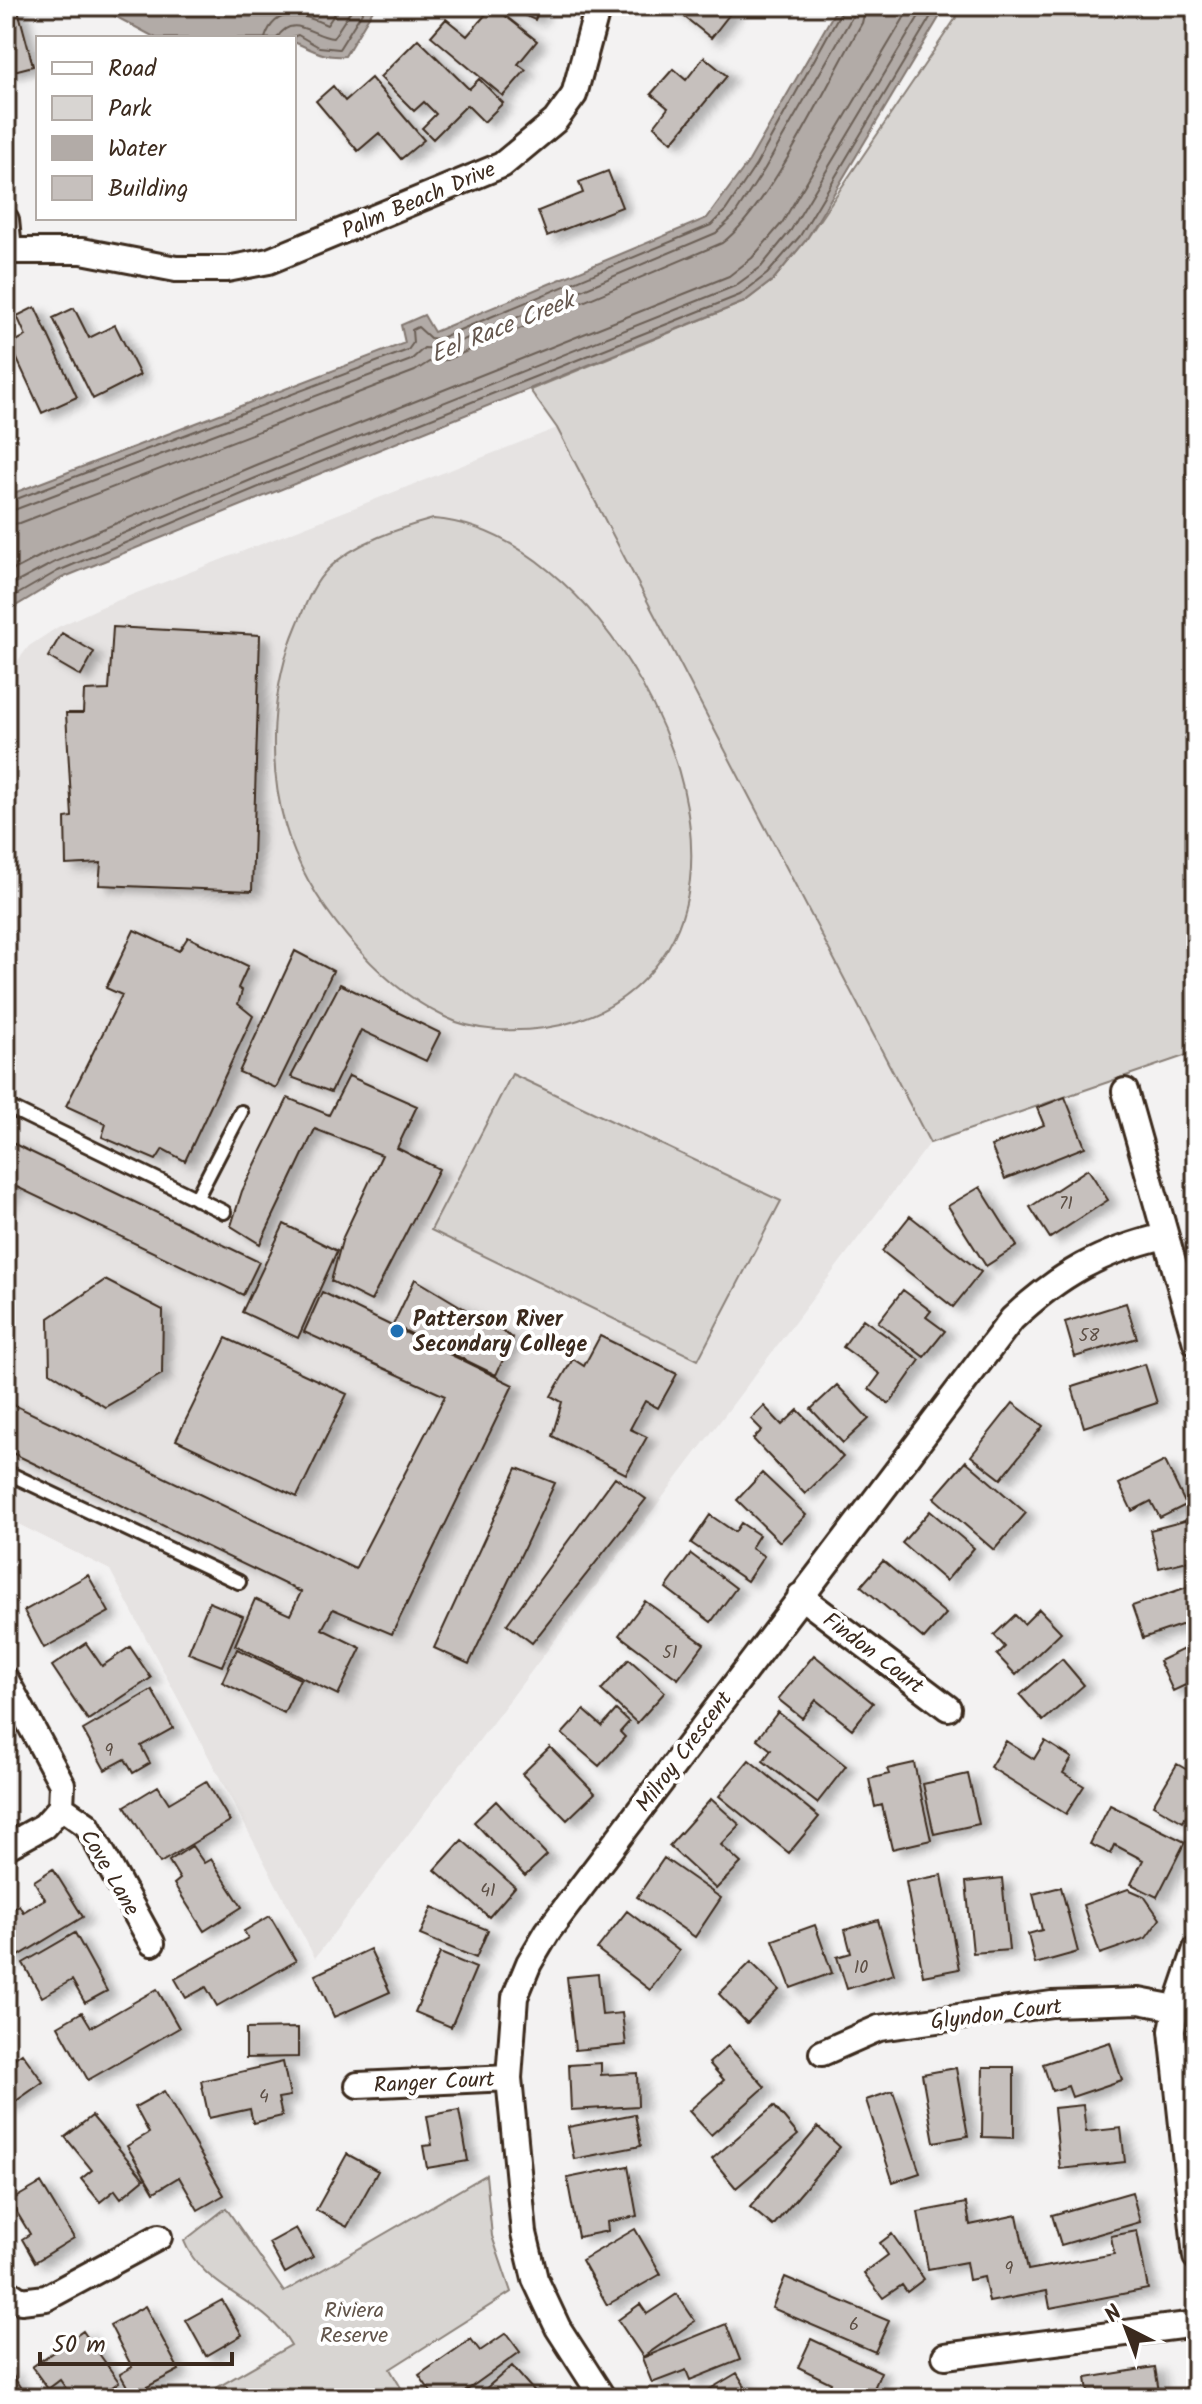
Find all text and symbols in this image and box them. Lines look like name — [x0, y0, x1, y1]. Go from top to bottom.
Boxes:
legend — [36, 36, 296, 220]
text: Road — [108, 50, 157, 89]
text: Park — [108, 90, 152, 129]
text: Water — [108, 130, 168, 169]
street label: Palm Beach Drive — [336, 153, 502, 250]
text: Building — [108, 170, 188, 209]
water label: Eel Race Creek — [425, 280, 584, 375]
house number: 71 — [1059, 1190, 1073, 1219]
place label: Patterson River Secondary College — [413, 1303, 587, 1363]
marker: Patterson River Secondary College — [388, 1322, 406, 1340]
house number: 58 — [1079, 1322, 1099, 1351]
street label: Findon Court — [814, 1604, 931, 1704]
house number: 51 — [662, 1639, 678, 1668]
street label: Milroy Crescent — [628, 1684, 743, 1821]
house number: 9 — [105, 1737, 114, 1766]
street label: Cove Lane — [70, 1823, 148, 1923]
house number: 41 — [480, 1877, 496, 1906]
house number: 10 — [854, 1954, 868, 1983]
street label: Glyndon Court — [929, 1990, 1064, 2041]
street label: Ranger Court — [373, 2063, 496, 2104]
house number: 4 — [259, 2083, 269, 2112]
house number: 9 — [1005, 2255, 1014, 2284]
north arrow — [1086, 2288, 1166, 2368]
park label: Riviera Reserve — [320, 2294, 388, 2354]
text: N — [1097, 2297, 1131, 2333]
house number: 6 — [849, 2311, 859, 2340]
scale bar — [40, 2316, 232, 2366]
text: 50 m — [52, 2326, 106, 2365]

